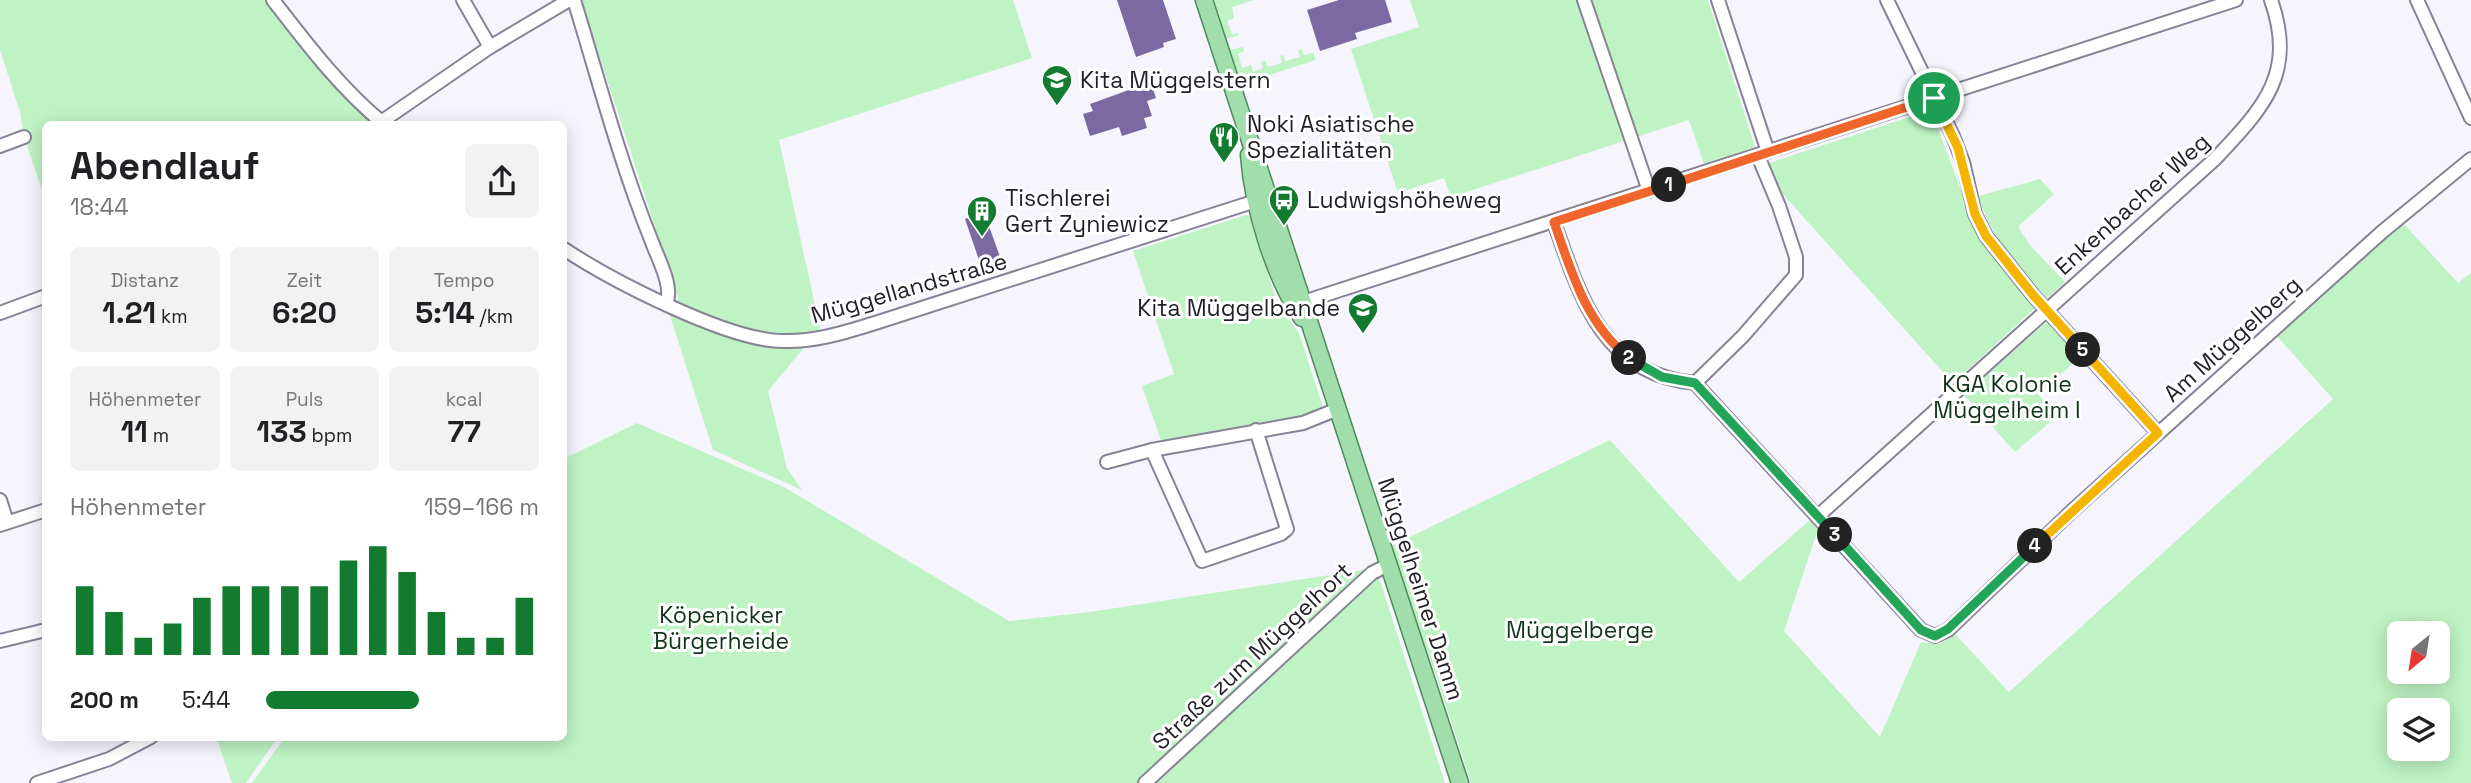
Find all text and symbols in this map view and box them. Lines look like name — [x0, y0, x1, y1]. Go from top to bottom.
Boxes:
school or university icon: Kita Müggelstern — [1040, 63, 1074, 107]
place label: Kita Müggelstern — [1080, 65, 1270, 95]
pin — [1904, 68, 1964, 128]
icon: arrive — [1915, 79, 1953, 117]
place label: Noki Asiatische Spezialitäten — [1247, 109, 1415, 165]
restaurant icon: Noki Asiatische Spezialitäten — [1207, 120, 1241, 164]
street label: Enkenbacher Weg — [2048, 126, 2216, 282]
text: Abendlauf — [70, 142, 259, 190]
button: share — [465, 144, 539, 218]
pin: 1 — [1652, 168, 1686, 202]
text: 1 — [1664, 172, 1673, 197]
place label: Tischlerei Gert Zyniewicz — [1005, 183, 1169, 239]
bus stop icon: Ludwigshöheweg — [1267, 183, 1301, 227]
place label: Ludwigshöheweg — [1307, 185, 1502, 215]
text: 18:44 — [70, 192, 129, 222]
building icon: Tischlerei Gert Zyniewicz — [965, 194, 999, 238]
street label: Müggellandstraße — [808, 246, 1010, 330]
text: Distanz — [111, 268, 179, 293]
text: Zeit — [287, 268, 322, 293]
text: Tempo — [434, 268, 495, 293]
street label: Am Müggelberg — [2157, 270, 2307, 408]
school or university icon: Kita Müggelbande — [1346, 291, 1380, 335]
text: 1.21 — [102, 293, 156, 332]
text: 6:20 — [272, 293, 337, 332]
text: 5:14 — [415, 293, 475, 332]
place label: Kita Müggelbande — [1137, 293, 1340, 323]
text: km — [156, 304, 188, 329]
text: /km — [475, 304, 513, 329]
pin: 5 — [2066, 332, 2100, 368]
text: 5 — [2077, 337, 2088, 362]
pin: 2 — [1612, 340, 1646, 376]
text: 2 — [1623, 345, 1634, 370]
park label: KGA Kolonie Müggelheim I — [1933, 369, 2081, 425]
text: Höhenmeter — [88, 387, 201, 412]
text: Puls — [286, 387, 323, 412]
text: kcal — [446, 387, 483, 412]
text: 11 — [121, 412, 148, 451]
text: 133 — [257, 412, 307, 451]
text: 77 — [448, 412, 481, 451]
text: m — [148, 423, 169, 448]
text: bpm — [307, 423, 352, 448]
street label: Müggelheimer Damm — [1371, 474, 1471, 704]
text: Höhenmeter — [70, 492, 207, 522]
text: 159–166 m — [424, 492, 539, 522]
pin: 3 — [1818, 518, 1853, 552]
text: 3 — [1829, 522, 1840, 547]
pin: 4 — [2018, 528, 2052, 564]
text: 4 — [2028, 533, 2041, 558]
street label: Straße zum Müggelhort — [1146, 556, 1358, 756]
park label: Köpenicker Bürgerheide — [653, 600, 789, 656]
park label: Müggelberge — [1506, 615, 1654, 645]
north arrow — [2387, 621, 2450, 684]
map controls — [2387, 621, 2450, 761]
text: 200 m — [70, 685, 139, 715]
text: 5:44 — [182, 685, 230, 715]
button: layers — [2387, 698, 2450, 761]

